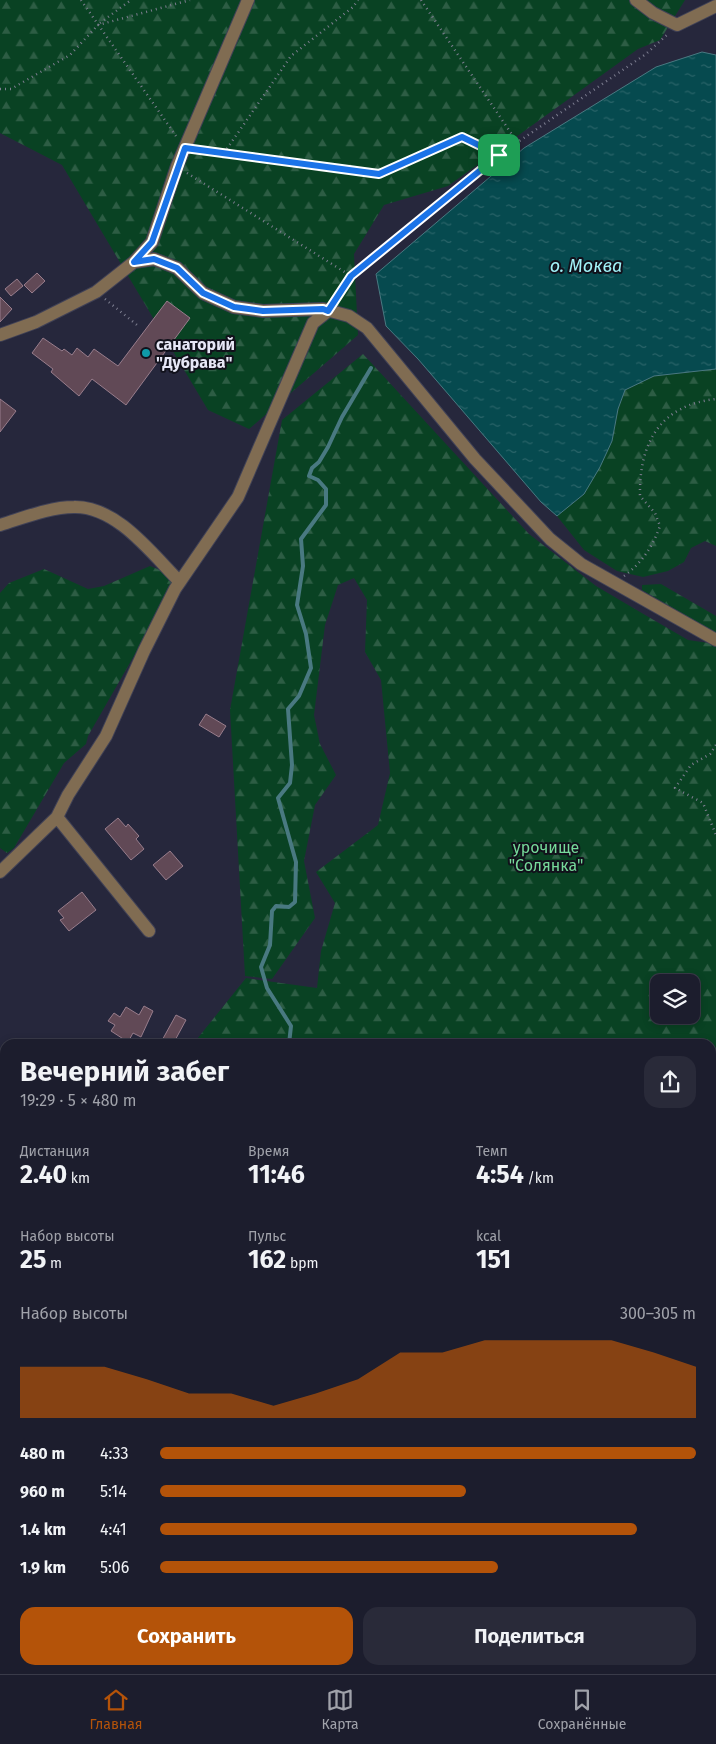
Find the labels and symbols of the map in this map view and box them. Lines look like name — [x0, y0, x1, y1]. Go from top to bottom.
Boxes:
pin — [478, 134, 520, 176]
water label: о. Моква — [550, 255, 622, 277]
place label: санаторий "Дубрава" — [156, 335, 235, 372]
marker: санаторий "Дубрава" — [140, 347, 152, 359]
park label: урочище "Солянка" — [509, 838, 583, 875]

